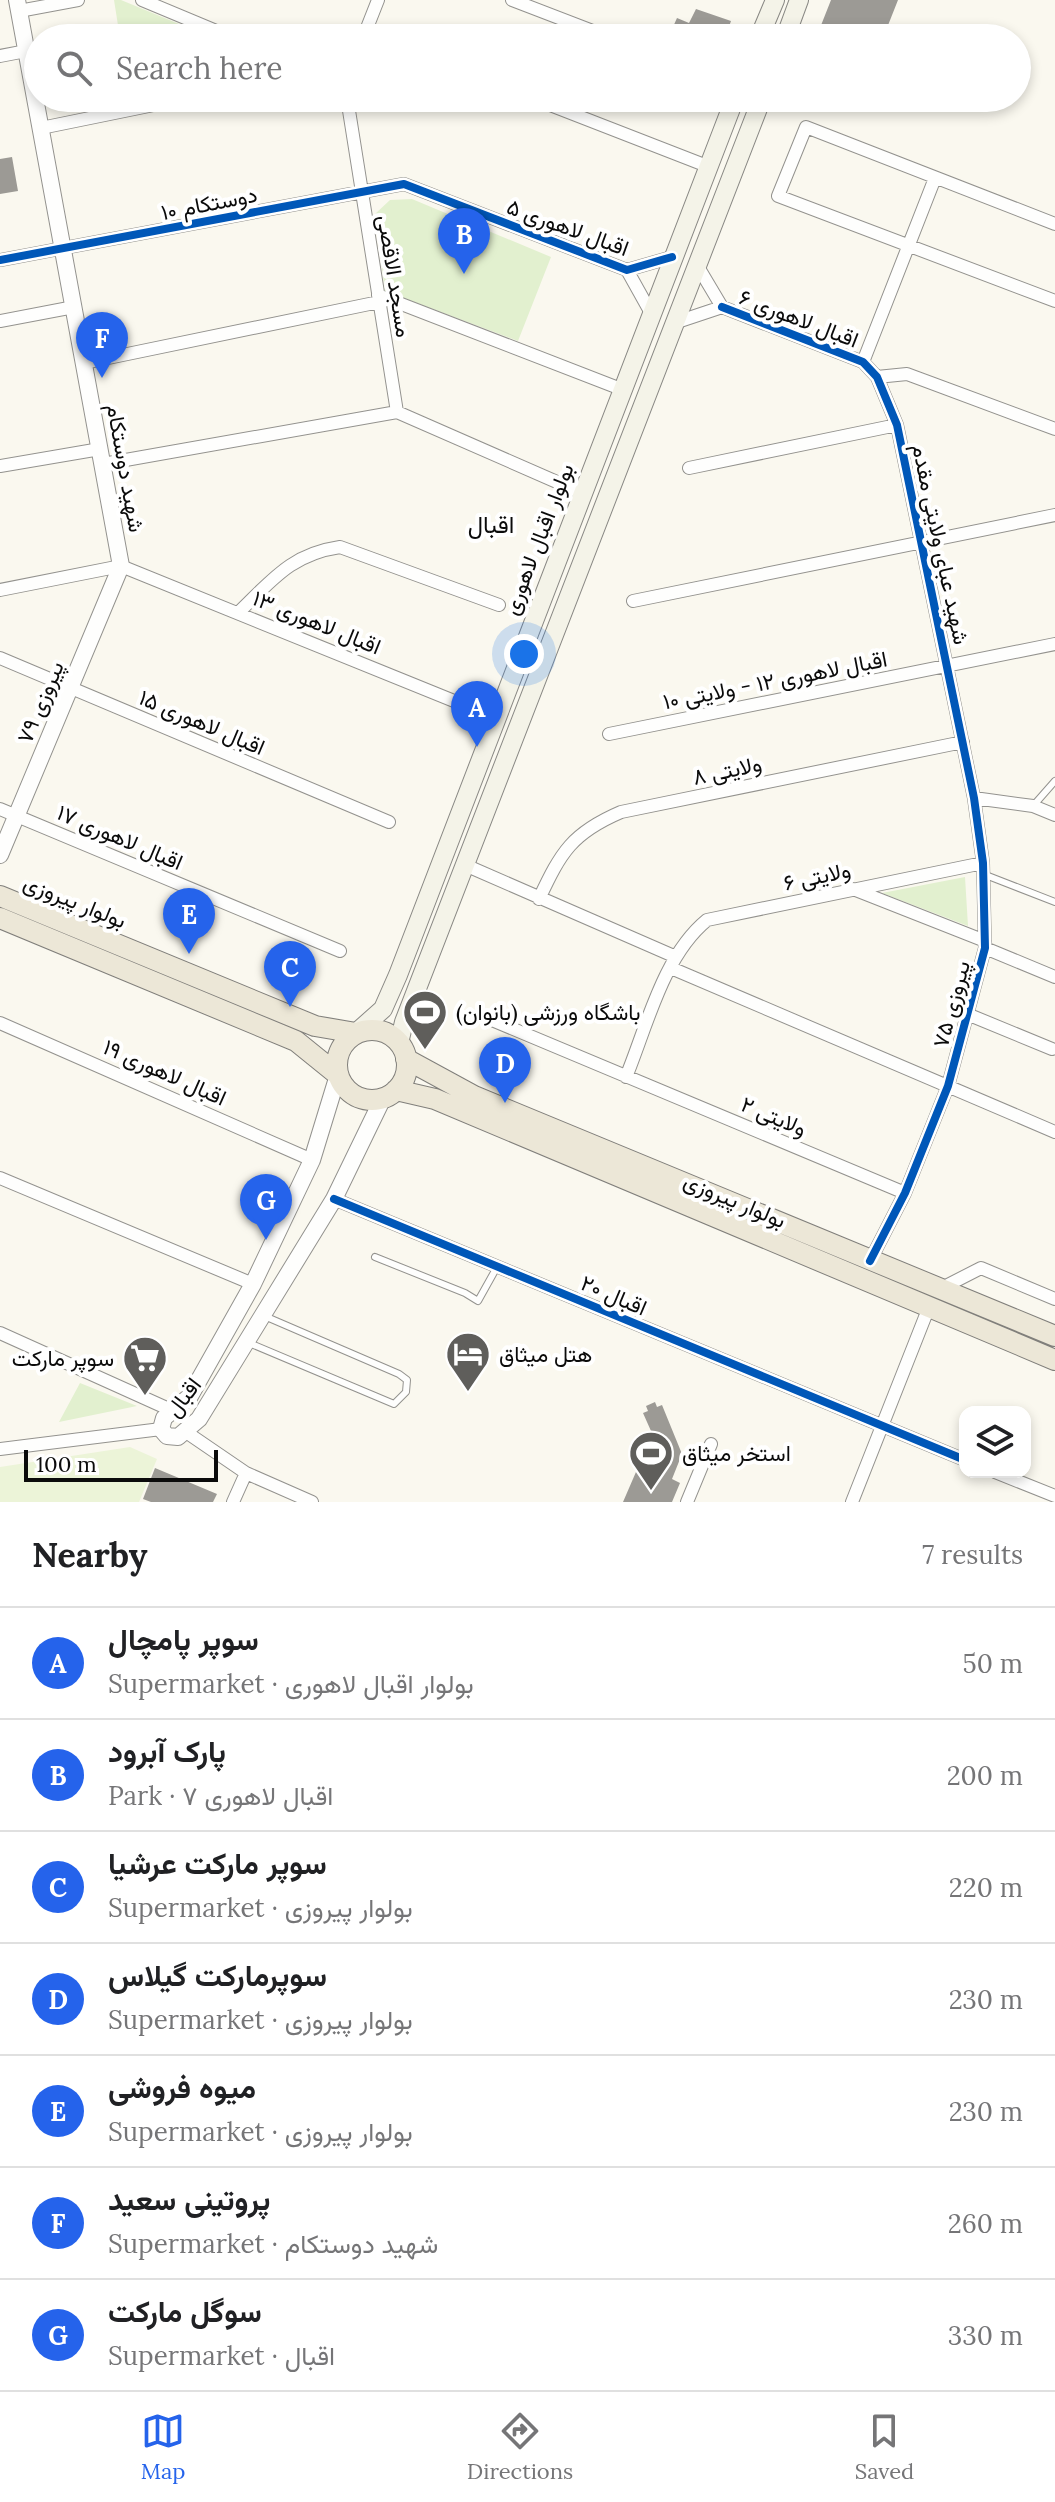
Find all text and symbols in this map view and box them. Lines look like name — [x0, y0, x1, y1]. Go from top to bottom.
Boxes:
search box — [24, 24, 1031, 112]
icon: search — [52, 46, 96, 90]
text: Search here — [116, 49, 283, 87]
street label: دوستکام ۱۰ — [158, 180, 260, 227]
street label: اقبال لاهوری ۵ — [503, 192, 633, 262]
pin: B — [438, 208, 490, 274]
street label: مسجد الاقصی — [372, 213, 418, 339]
street label: اقبال لاهوری ۶ — [735, 282, 863, 354]
pin: F — [76, 312, 128, 378]
street label: شهید دوستکام — [100, 402, 151, 535]
street label: شهید عبای ولایتی مقدم — [905, 441, 976, 647]
street label: بولوار اقبال لاهوری — [496, 459, 580, 619]
district label: اقبال — [468, 509, 514, 540]
street label: اقبال لاهوری ۱۳ — [249, 584, 385, 660]
your location — [504, 634, 544, 674]
street label: اقبال لاهوری ۱۲ - ولایتی ۱۰ — [661, 645, 889, 715]
street label: پیروزی ۷۹ — [10, 657, 71, 748]
pin: A — [451, 681, 503, 747]
street label: اقبال لاهوری ۱۵ — [135, 683, 269, 761]
street label: ولایتی ۸ — [690, 749, 764, 791]
street label: اقبال لاهوری ۱۷ — [53, 798, 187, 876]
street label: ولایتی ۶ — [781, 855, 853, 897]
street label: بولوار پیروزی — [19, 868, 130, 935]
pin: E — [163, 888, 215, 954]
pin: C — [264, 941, 316, 1007]
street label: پیروزی ۷۵ — [926, 957, 977, 1051]
sports icon: باشگاه ورزشی (بانوان) — [401, 988, 449, 1051]
place label: باشگاه ورزشی (بانوان) — [456, 998, 641, 1026]
street label: اقبال لاهوری ۱۹ — [99, 1032, 231, 1112]
pin: D — [479, 1037, 531, 1103]
street label: ولایتی ۲ — [737, 1090, 811, 1142]
street label: بولوار پیروزی — [679, 1166, 790, 1235]
pin: G — [240, 1174, 292, 1240]
street label: اقبال ۲۰ — [577, 1269, 651, 1321]
hotel icon: هتل میثاق — [444, 1330, 492, 1393]
supermarket icon: سوپر مارکت — [121, 1334, 169, 1397]
place label: هتل میثاق — [499, 1340, 592, 1368]
place label: سوپر مارکت — [12, 1344, 114, 1373]
street label: اقبال — [159, 1372, 207, 1422]
map controls — [959, 1406, 1031, 1478]
button: layers — [959, 1406, 1031, 1478]
sports icon: استخر میثاق — [627, 1429, 675, 1492]
place label: استخر میثاق — [682, 1439, 791, 1467]
scale bar — [24, 1446, 218, 1482]
text: 100 m — [36, 1450, 97, 1478]
text: Nearby — [32, 1533, 148, 1576]
text: 7 results — [922, 1538, 1023, 1571]
text: سوپر‌ پامچال — [108, 1620, 259, 1658]
text: A — [49, 1647, 67, 1680]
text: 50 m — [963, 1647, 1023, 1680]
text: Supermarket · بولوار اقبال لاهوری — [108, 1667, 474, 1700]
text: پارک آبرود — [108, 1732, 226, 1770]
text: B — [49, 1759, 67, 1792]
text: 200 m — [947, 1759, 1023, 1792]
text: Park · اقبال لاهوری ۷ — [108, 1779, 333, 1812]
text: سوپر مارکت عرشیا — [108, 1844, 327, 1882]
text: C — [49, 1871, 67, 1904]
text: 220 m — [949, 1871, 1023, 1904]
text: Supermarket · بولوار پیروزی — [108, 1891, 413, 1924]
text: سوپرمارکت گیلاس — [108, 1956, 327, 1994]
text: D — [48, 1983, 68, 2016]
text: 230 m — [949, 1983, 1023, 2016]
text: Supermarket · بولوار پیروزی — [108, 2003, 413, 2036]
text: میوه فروشی — [108, 2068, 256, 2106]
text: E — [50, 2095, 66, 2128]
text: 230 m — [949, 2095, 1023, 2128]
text: Supermarket · بولوار پیروزی — [108, 2115, 413, 2148]
text: پروتینی سعید — [108, 2180, 270, 2218]
text: F — [51, 2207, 65, 2240]
text: 260 m — [948, 2207, 1023, 2240]
text: Supermarket · شهید دوستکام — [108, 2227, 438, 2260]
text: سوگل مارکت — [108, 2292, 262, 2330]
text: G — [48, 2319, 68, 2352]
text: 330 m — [948, 2319, 1023, 2352]
text: Supermarket · اقبال — [108, 2339, 335, 2372]
tab: Map — [141, 2409, 185, 2485]
tab: Directions — [467, 2409, 573, 2485]
tab: Saved — [855, 2409, 914, 2485]

